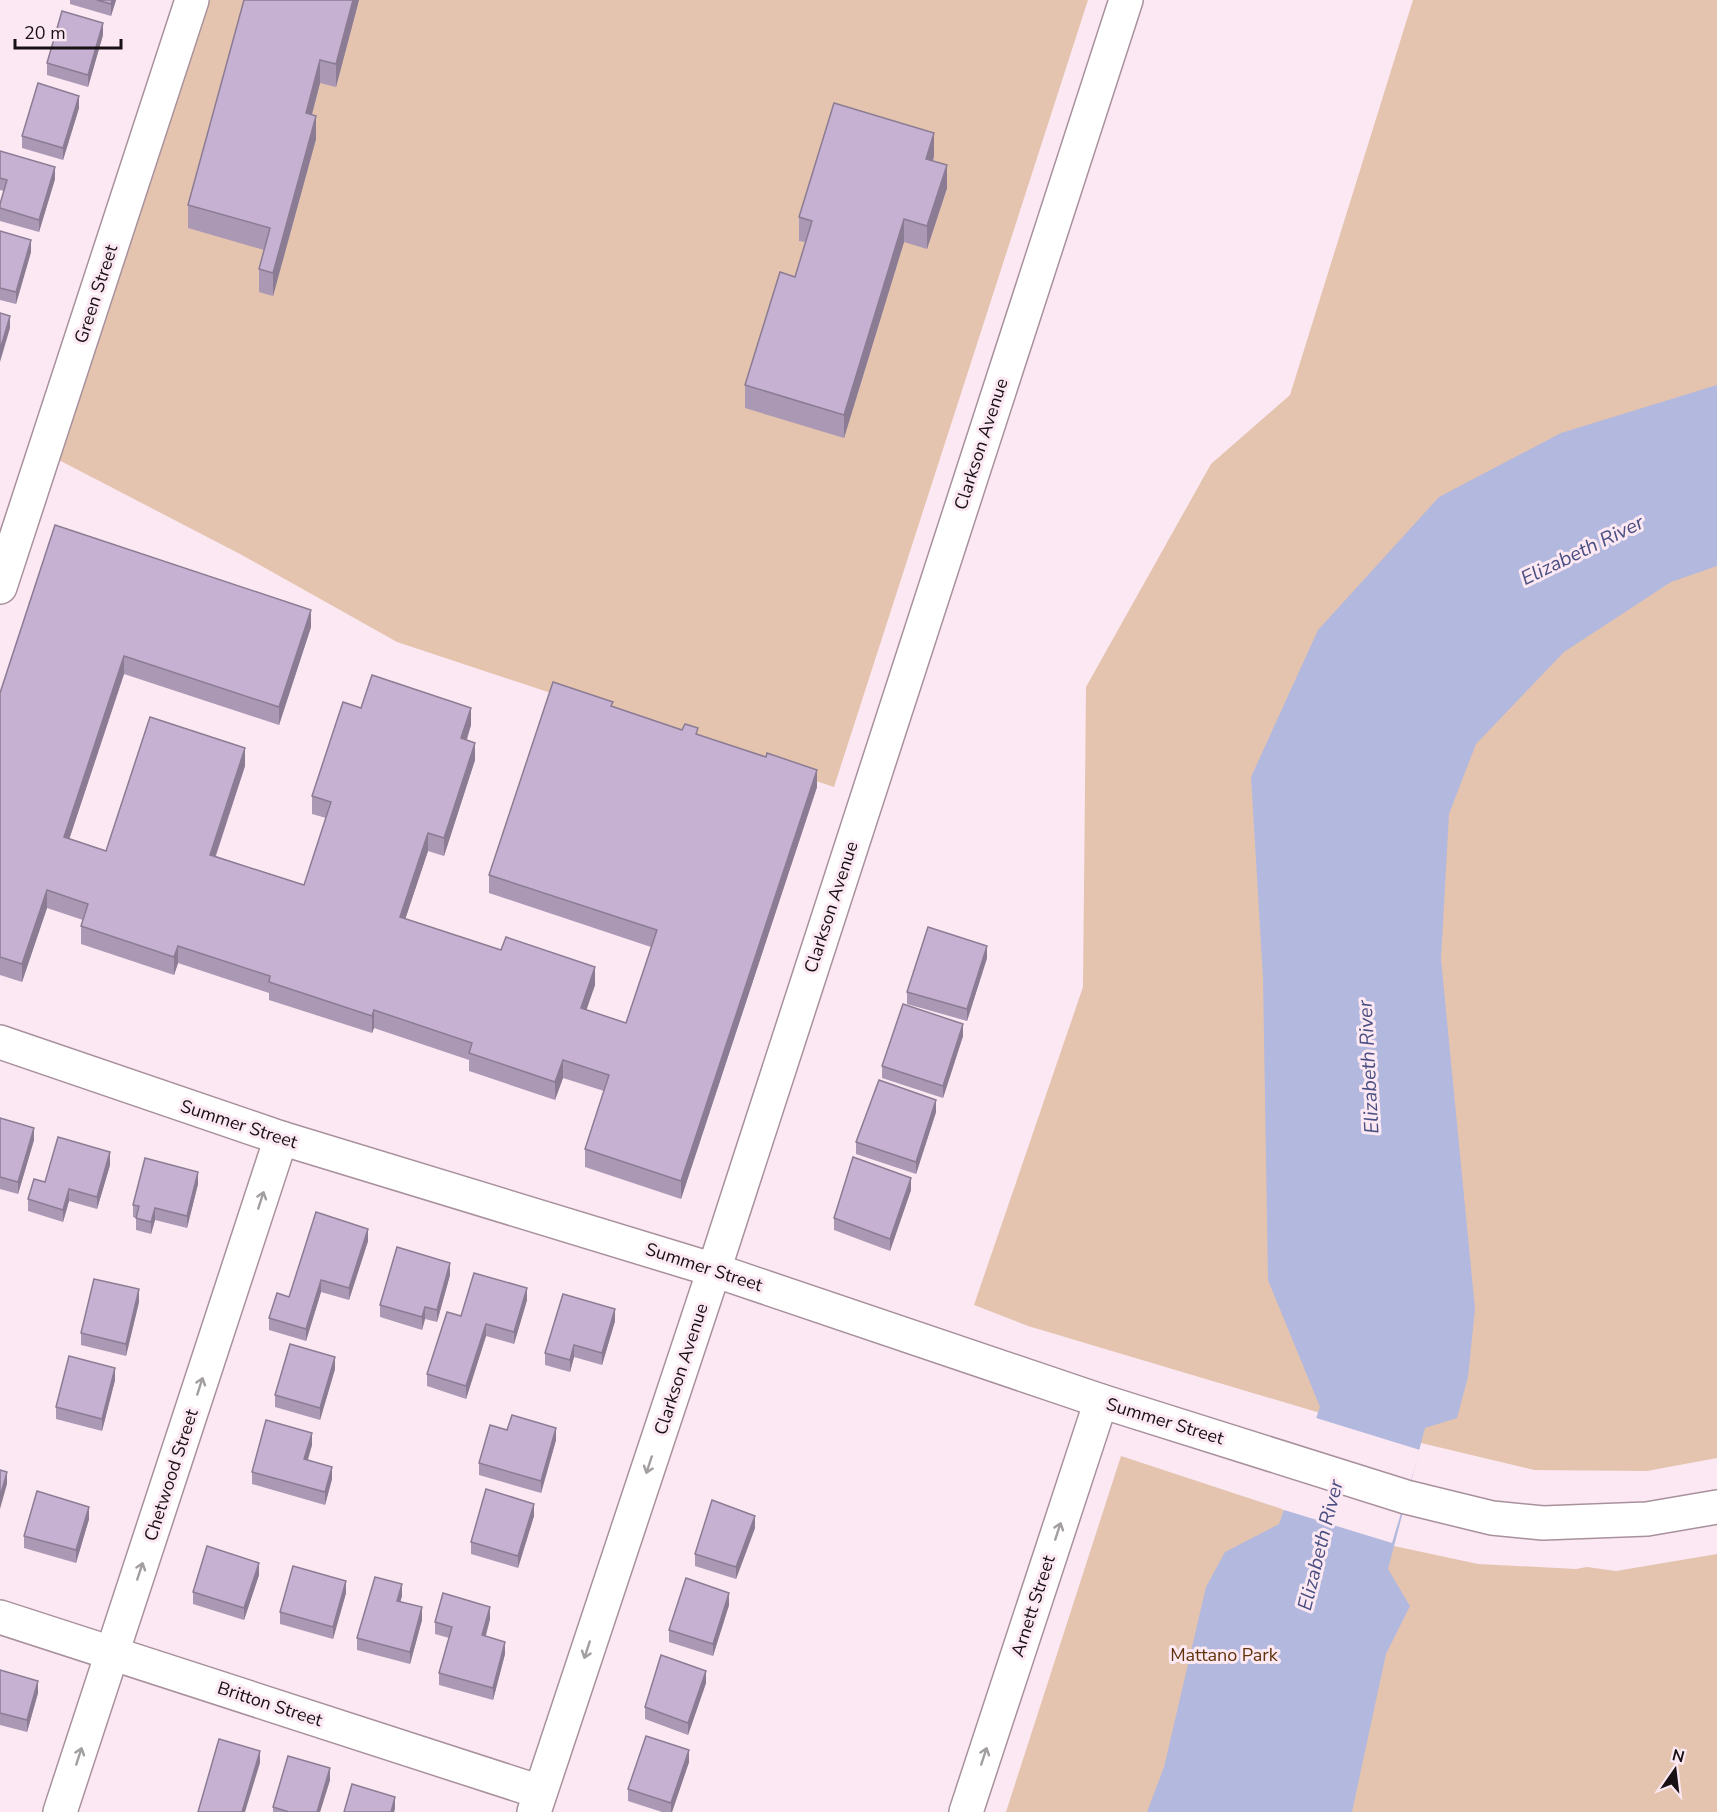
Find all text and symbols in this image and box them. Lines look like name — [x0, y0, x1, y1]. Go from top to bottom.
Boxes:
scale bar — [15, 12, 122, 50]
text: 20 m — [24, 21, 66, 45]
street label: Green Street — [69, 241, 123, 346]
street label: Clarkson Avenue — [948, 375, 1014, 513]
water label: Elizabeth River — [1516, 509, 1649, 592]
street label: Clarkson Avenue — [798, 838, 864, 976]
water label: Elizabeth River — [1351, 999, 1385, 1134]
street label: Summer Street — [177, 1094, 301, 1154]
one-way arrow — [256, 1191, 267, 1210]
street label: Summer Street — [642, 1237, 766, 1297]
street label: Clarkson Avenue — [648, 1300, 714, 1438]
one-way arrow — [195, 1377, 206, 1396]
street label: Summer Street — [1103, 1392, 1227, 1450]
street label: Chetwood Street — [138, 1405, 204, 1544]
one-way arrow — [643, 1455, 654, 1474]
water label: Elizabeth River — [1291, 1476, 1350, 1613]
one-way arrow — [1053, 1522, 1064, 1541]
street label: Arnett Street — [1005, 1551, 1061, 1660]
one-way arrow — [135, 1562, 146, 1581]
one-way arrow — [581, 1640, 592, 1659]
park label: Mattano Park — [1170, 1643, 1279, 1667]
street label: Britton Street — [214, 1676, 326, 1732]
north arrow — [1645, 1740, 1705, 1800]
text: N — [1670, 1744, 1687, 1769]
one-way arrow — [74, 1747, 85, 1766]
one-way arrow — [979, 1747, 990, 1766]

